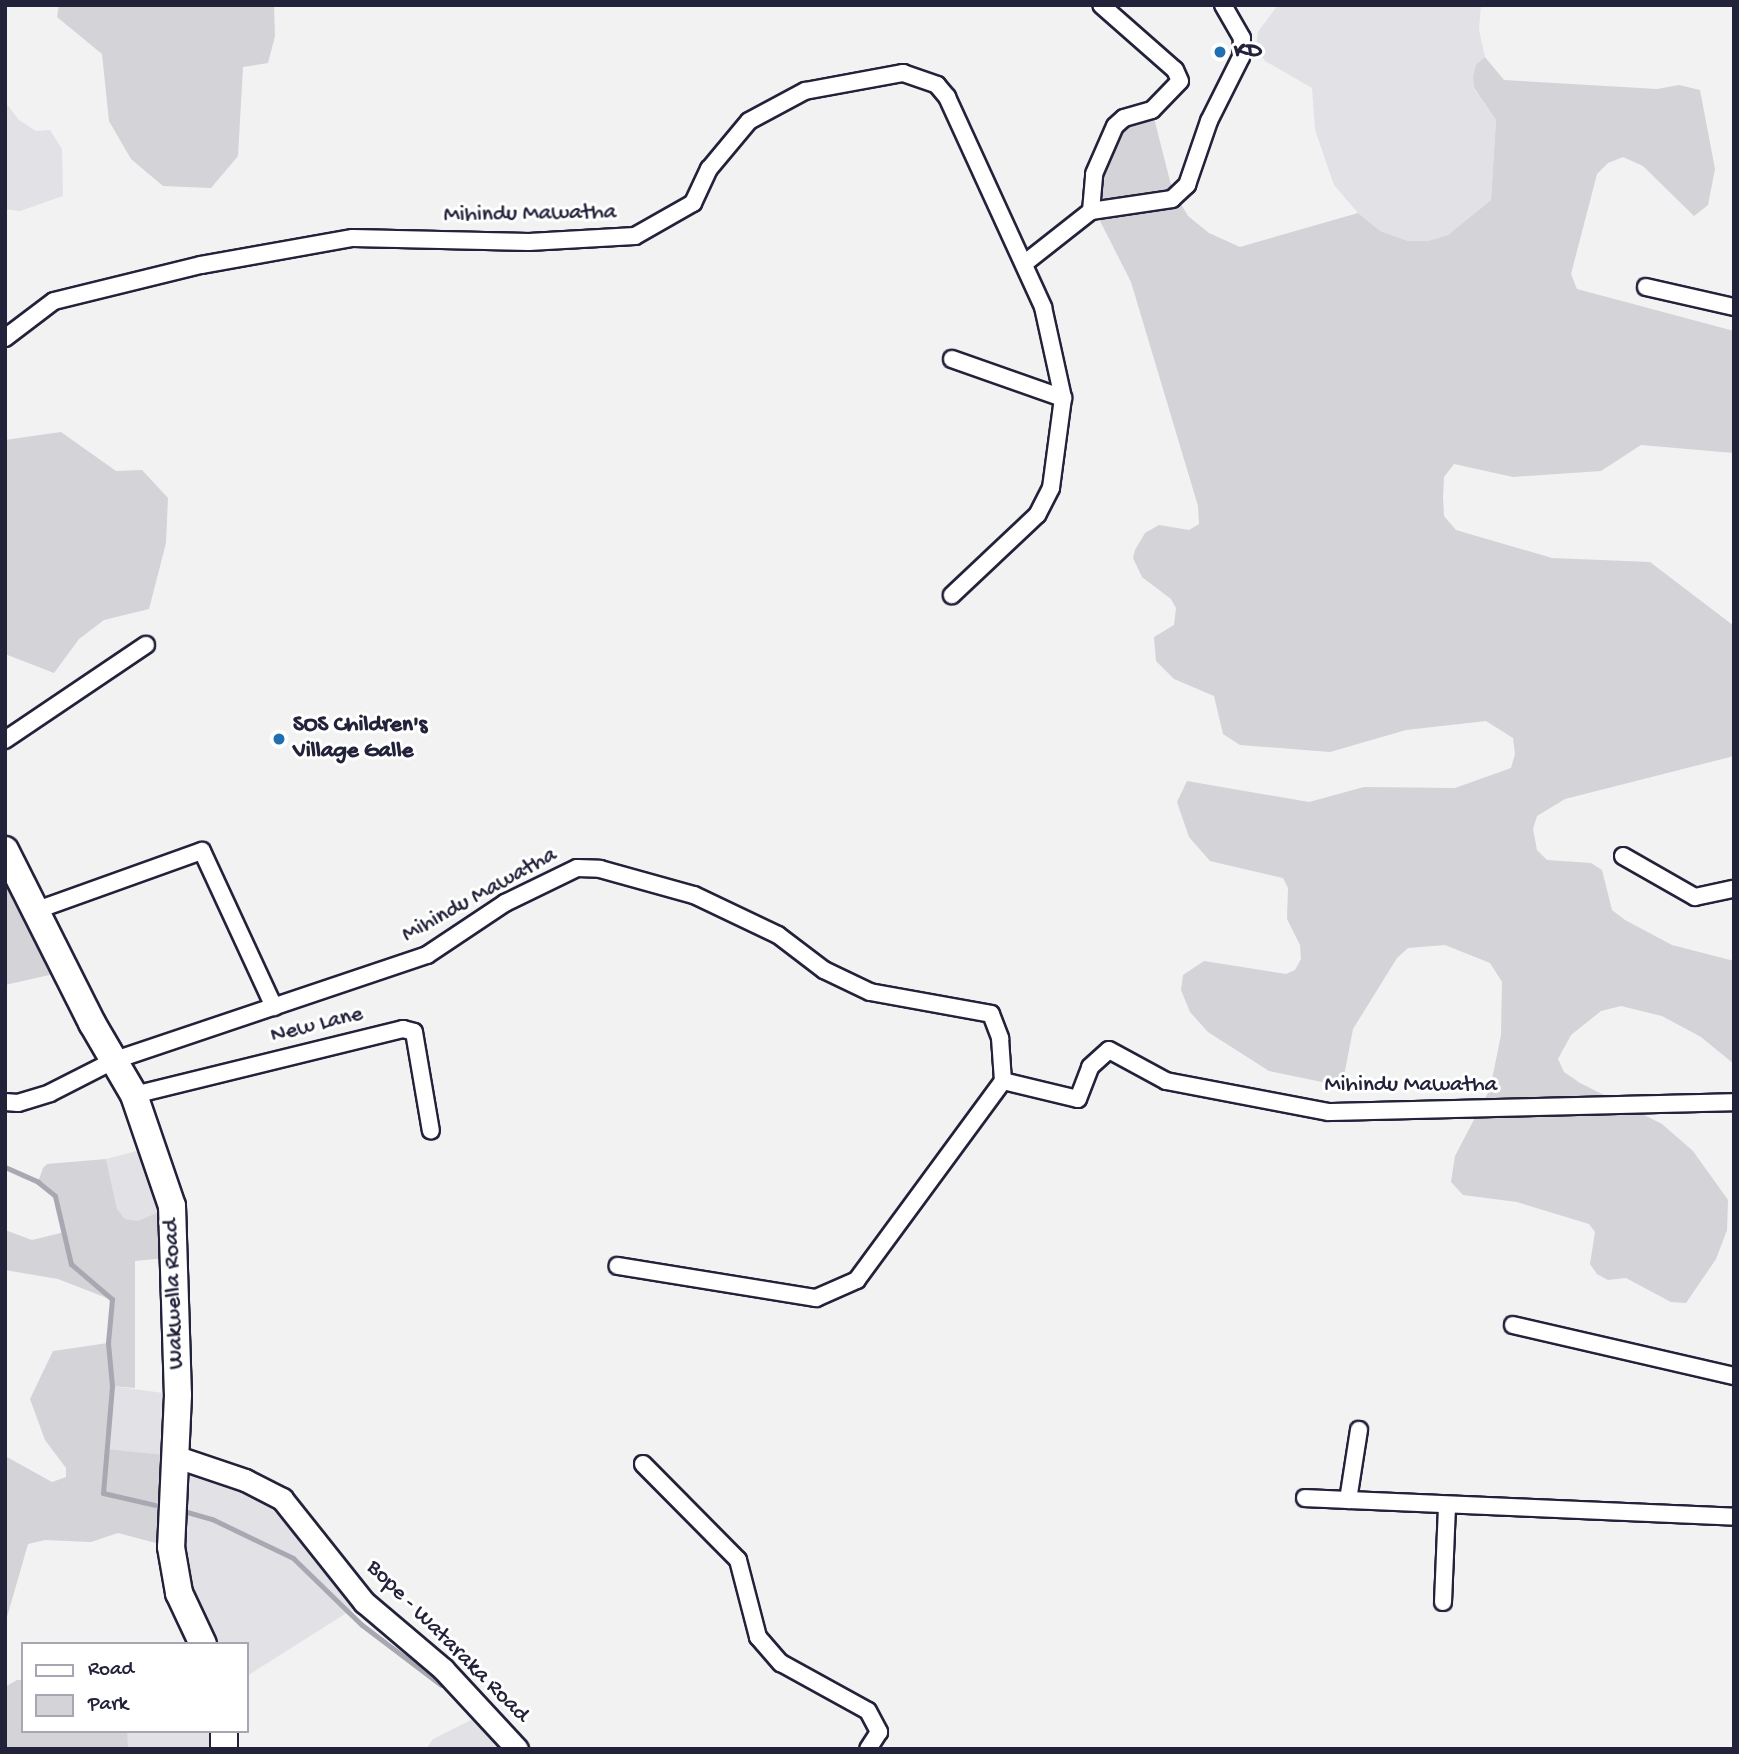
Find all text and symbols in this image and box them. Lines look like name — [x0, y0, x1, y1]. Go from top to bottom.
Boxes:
place label: KD — [1234, 38, 1262, 66]
marker: KD — [1212, 44, 1228, 60]
street label: Mihindu Mawatha — [443, 200, 617, 230]
place label: SOS Children's Village Galle — [293, 712, 427, 766]
marker: SOS Children's Village Galle — [271, 731, 287, 747]
street label: Mihindu Mawatha — [398, 842, 562, 950]
street label: New Lane — [268, 1001, 366, 1051]
street label: Mihindu Mawatha — [1325, 1072, 1497, 1100]
street label: Wakwella Road — [159, 1218, 191, 1370]
street label: Bope - Wataraka Road — [360, 1555, 534, 1729]
legend — [21, 1642, 248, 1733]
text: Road — [88, 1658, 134, 1683]
text: Park — [88, 1693, 128, 1718]

